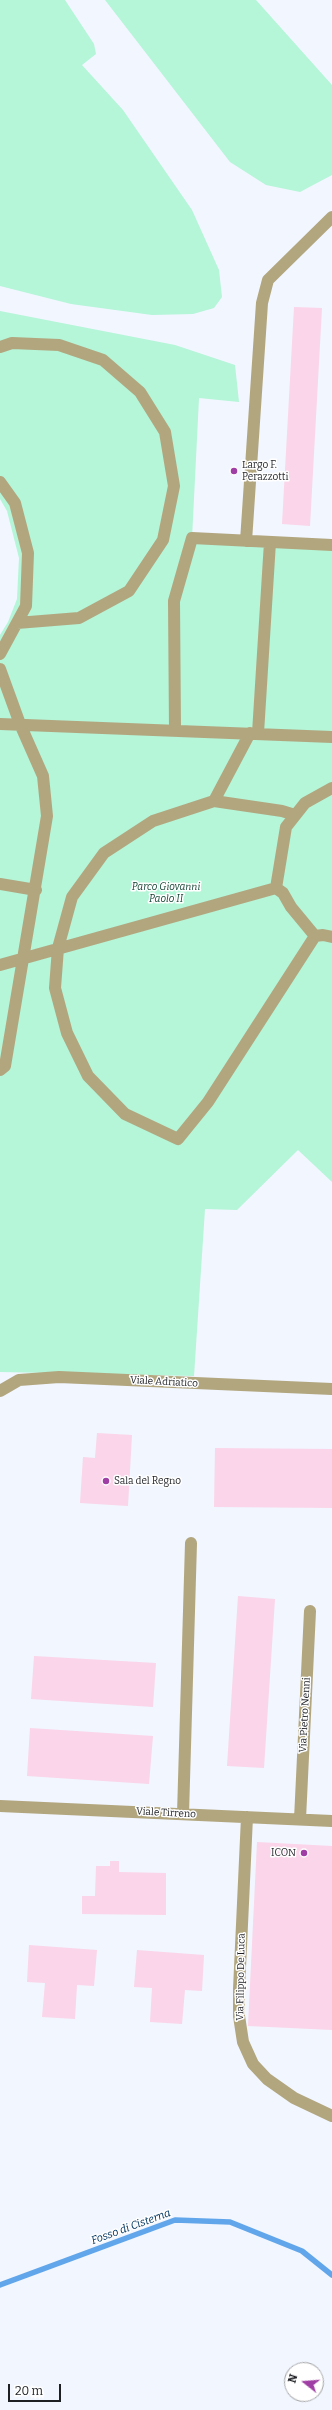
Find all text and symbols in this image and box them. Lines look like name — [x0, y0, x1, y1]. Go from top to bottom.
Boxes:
place label: Largo F. Perazzotti — [242, 459, 288, 482]
marker: Largo F. Perazzotti — [229, 466, 239, 476]
park label: Parco Giovanni Paolo II — [132, 881, 200, 904]
street label: Viale Adriatico — [130, 1374, 198, 1390]
place label: Sala del Regno — [114, 1475, 181, 1487]
marker: Sala del Regno — [101, 1476, 111, 1486]
street label: Via Pietro Nenni — [297, 1677, 313, 1753]
street label: Viale Tirreno — [136, 1805, 196, 1821]
place label: ICON — [271, 1847, 296, 1859]
marker: ICON — [299, 1848, 309, 1858]
street label: Via Filippo De Luca — [234, 1933, 248, 2021]
water label: Fosso di Cisterna — [89, 2206, 173, 2248]
north arrow — [284, 2362, 324, 2402]
text: N — [286, 2373, 300, 2385]
scale bar — [10, 2376, 63, 2402]
text: 20 m — [15, 2384, 43, 2398]

